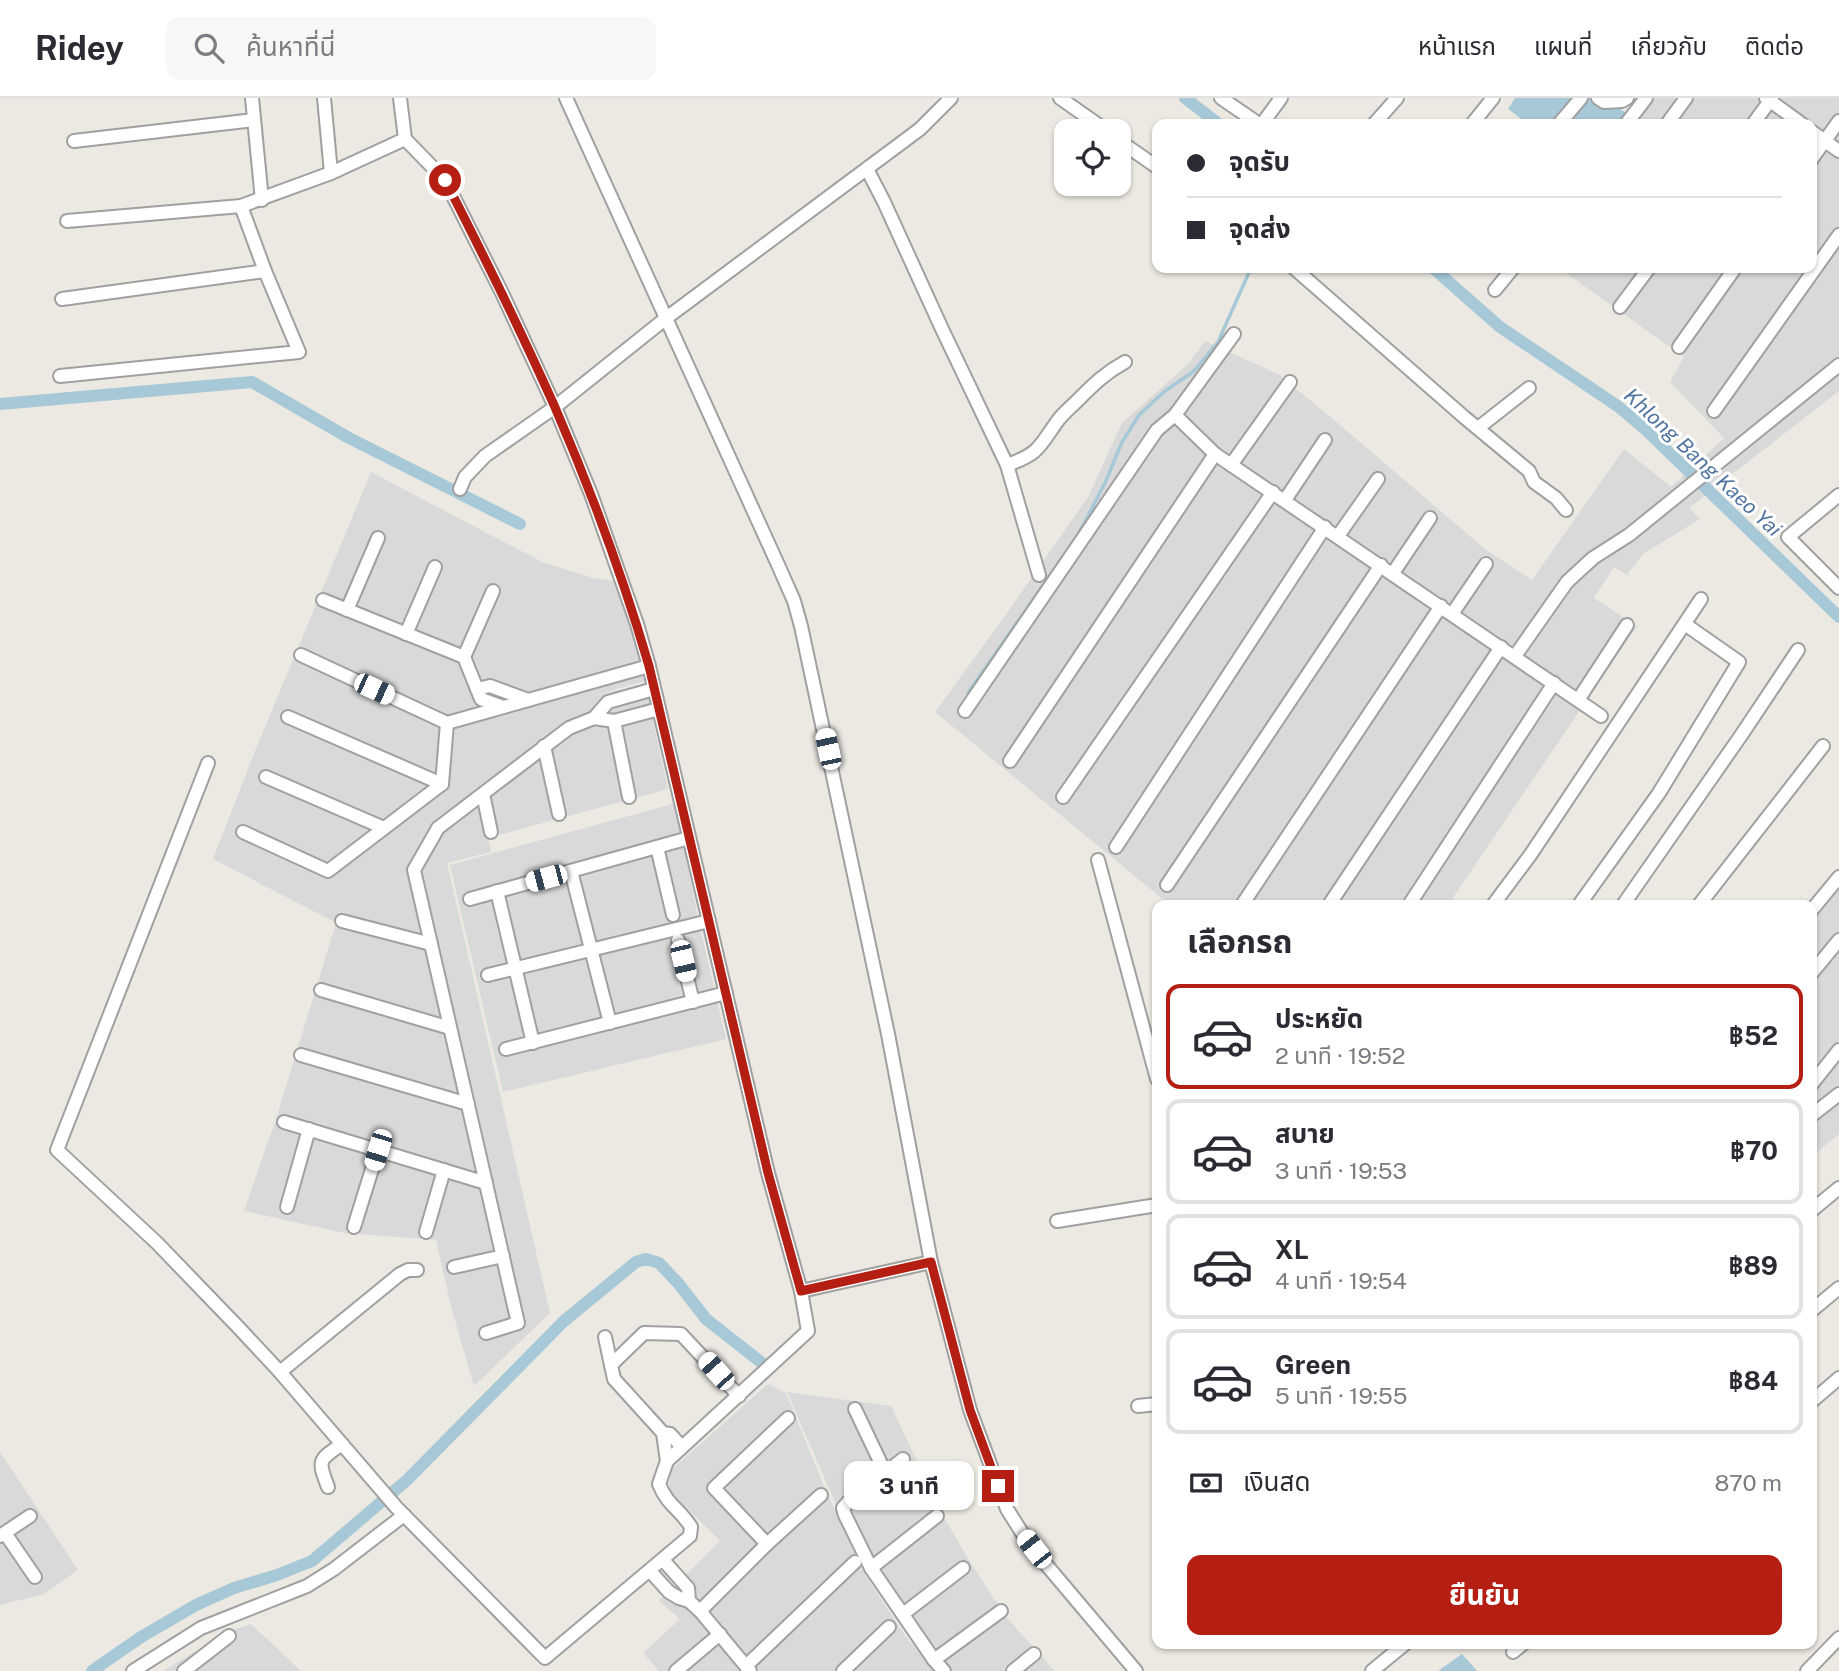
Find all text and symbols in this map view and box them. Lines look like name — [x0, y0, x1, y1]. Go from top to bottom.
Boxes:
search box — [166, 17, 656, 80]
text: Ridey — [35, 29, 124, 67]
icon: search — [190, 29, 228, 67]
text: ค้นหาที่นี่ — [246, 31, 335, 62]
text: หน้าแรก — [1418, 32, 1496, 60]
text: แผนที่ — [1534, 32, 1592, 60]
text: เกี่ยวกับ — [1630, 32, 1707, 60]
text: ติดต่อ — [1745, 32, 1804, 60]
map controls — [1054, 119, 1131, 196]
button: locate — [1054, 119, 1131, 196]
text: จุดรับ — [1229, 146, 1290, 177]
route start — [429, 164, 461, 196]
text: จุดส่ง — [1229, 213, 1291, 244]
water label: Khlong Bang Kaeo Yai — [1619, 383, 1787, 541]
car — [351, 671, 398, 707]
car — [814, 726, 843, 772]
car — [523, 862, 570, 894]
text: เลือกรถ — [1187, 923, 1292, 960]
car — [669, 938, 698, 984]
text: ประหยัด — [1275, 1003, 1363, 1034]
icon: car — [1191, 1005, 1254, 1068]
text: ฿52 — [1729, 1020, 1778, 1051]
text: 2 นาที · 19:52 — [1275, 1042, 1405, 1069]
text: สบาย — [1275, 1118, 1335, 1149]
icon: car — [1191, 1120, 1254, 1183]
car — [362, 1127, 395, 1173]
text: ฿70 — [1730, 1135, 1778, 1166]
text: 3 นาที · 19:53 — [1275, 1157, 1407, 1184]
text: XL — [1275, 1234, 1309, 1265]
icon: car — [1191, 1235, 1254, 1298]
text: ฿89 — [1728, 1250, 1778, 1281]
text: 4 นาที · 19:54 — [1275, 1267, 1407, 1294]
car — [695, 1348, 738, 1394]
text: Green — [1275, 1349, 1351, 1380]
icon: car — [1191, 1350, 1254, 1413]
text: ฿84 — [1728, 1365, 1778, 1396]
text: 5 นาที · 19:55 — [1275, 1382, 1407, 1409]
callout: 3 นาที — [844, 1462, 974, 1510]
icon: cash — [1187, 1464, 1225, 1502]
text: เงินสด — [1243, 1466, 1310, 1497]
text: 870 m — [1715, 1469, 1782, 1496]
route end — [982, 1470, 1014, 1502]
text: 3 นาที — [879, 1472, 939, 1499]
car — [1013, 1526, 1056, 1572]
button: ยืนยัน — [1187, 1555, 1782, 1635]

